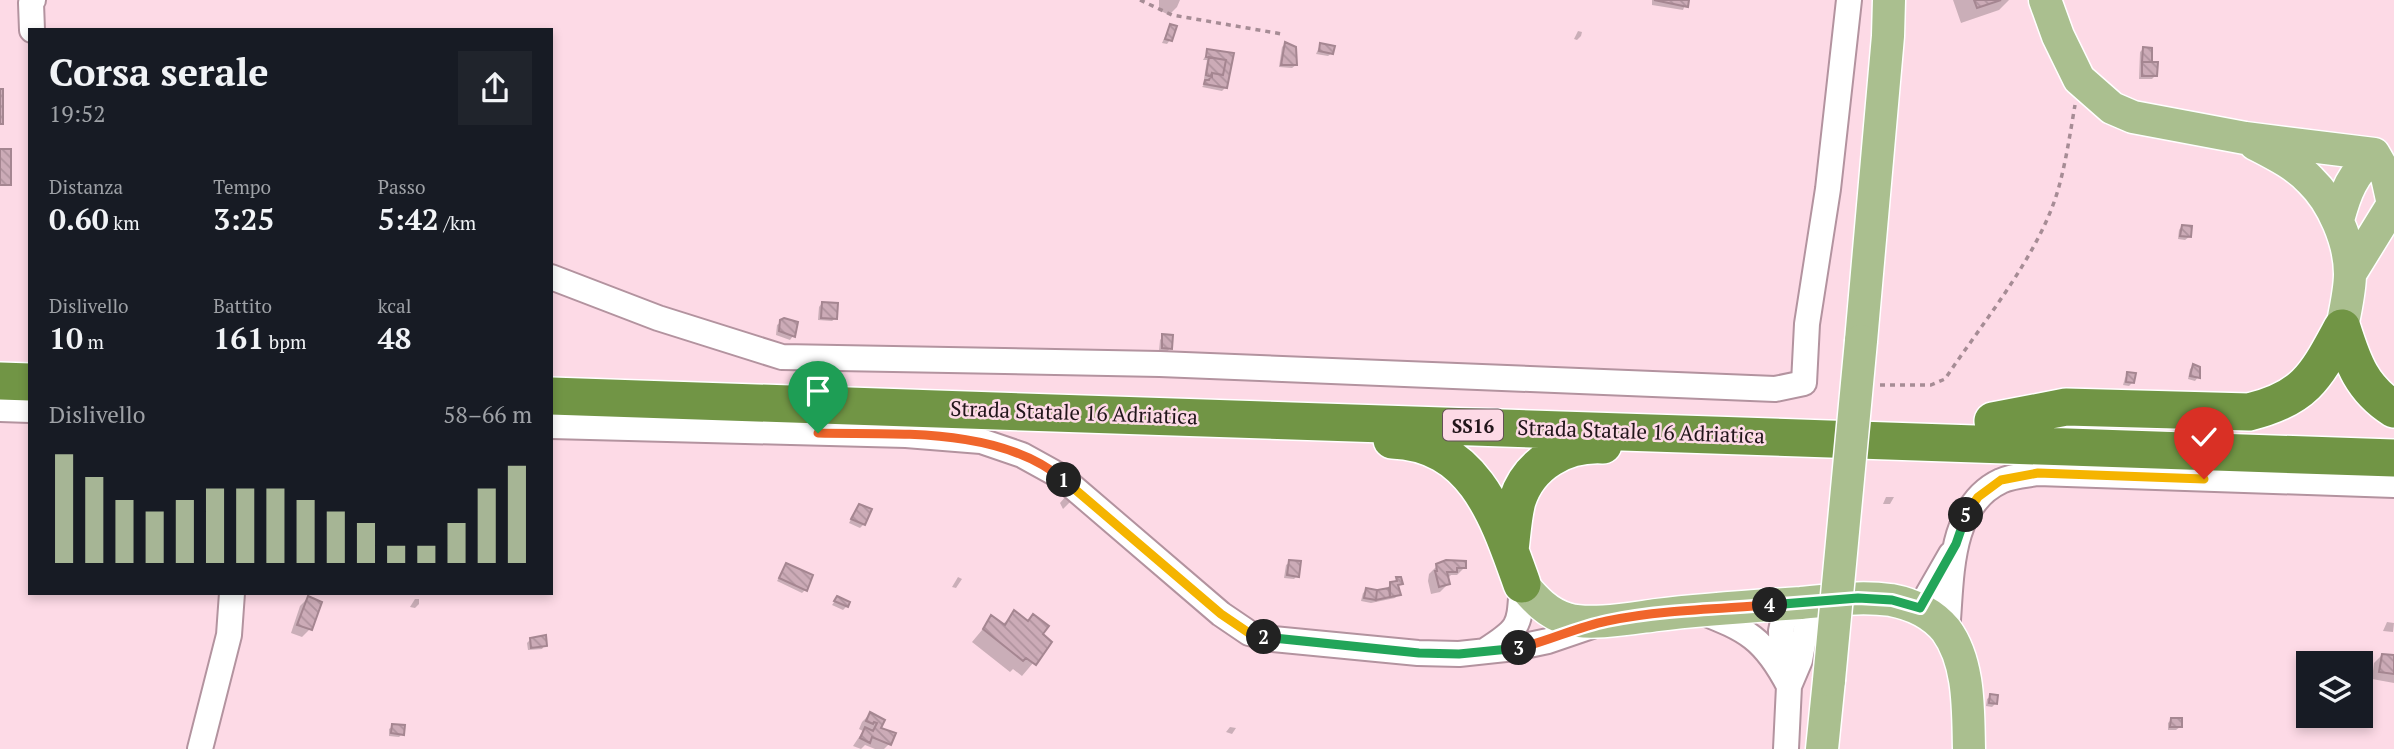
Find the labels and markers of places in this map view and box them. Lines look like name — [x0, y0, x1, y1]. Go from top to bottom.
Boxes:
pin — [788, 361, 848, 433]
pin — [2174, 407, 2234, 479]
pin: 1 — [1046, 462, 1082, 498]
pin: 5 — [1948, 498, 1983, 532]
pin: 4 — [1752, 588, 1788, 622]
pin: 2 — [1246, 620, 1282, 654]
pin: 3 — [1502, 630, 1536, 666]

